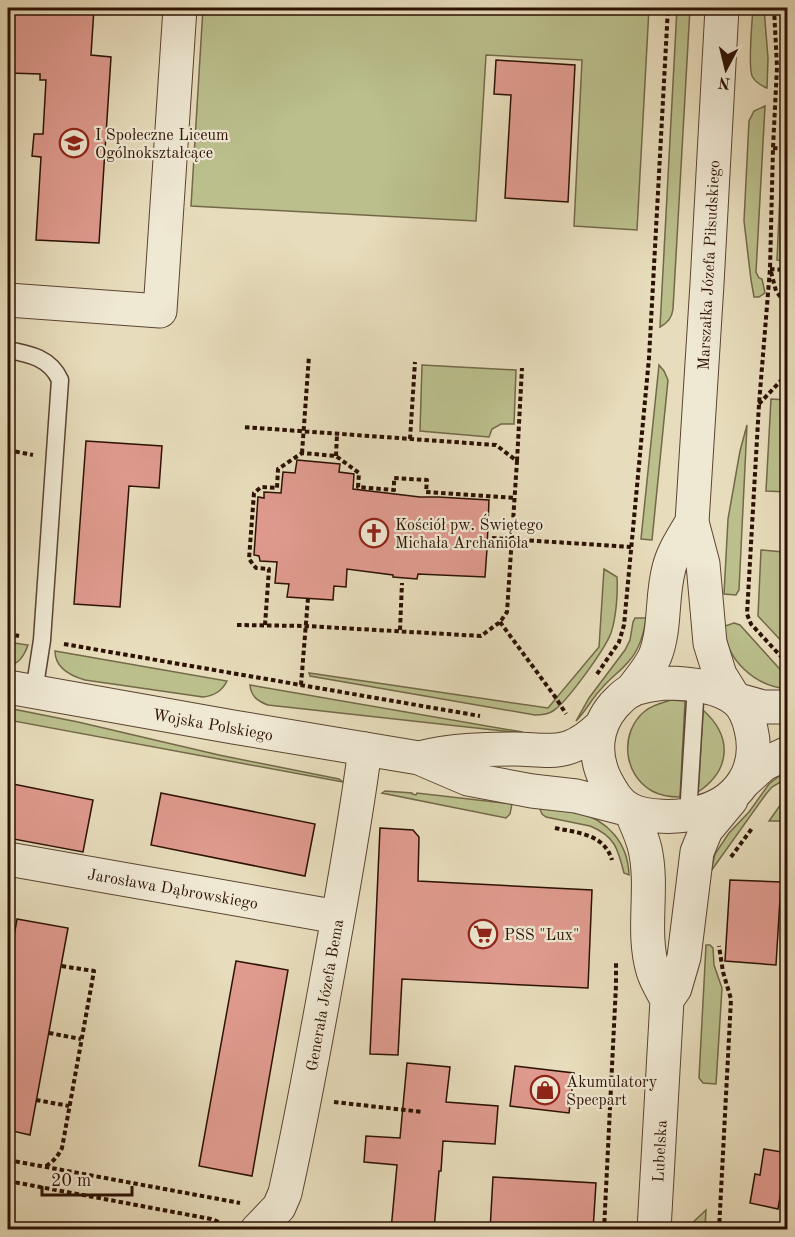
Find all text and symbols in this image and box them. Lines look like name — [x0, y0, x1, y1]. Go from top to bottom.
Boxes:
north arrow — [696, 39, 756, 99]
text: N — [717, 73, 731, 91]
school or university icon: I Społeczne Liceum Ogólnokształcące — [58, 127, 90, 159]
place label: I Społeczne Liceum Ogólnokształcące — [95, 128, 229, 162]
street label: Marszałka Józefa Piłsudskiego — [696, 160, 723, 371]
place label: Kościół pw. Świętego Michała Archanioła — [395, 513, 543, 552]
church icon: Kościół pw. Świętego Michała Archanioła — [358, 517, 390, 549]
street label: Wojska Polskiego — [151, 707, 274, 744]
street label: Jarosława Dąbrowskiego — [86, 867, 259, 913]
street label: Generała Józefa Bema — [305, 918, 347, 1072]
supermarket icon: PSS "Lux" — [467, 918, 499, 950]
place label: PSS "Lux" — [504, 928, 579, 944]
shop icon: Akumulatory Specpart — [529, 1074, 561, 1106]
place label: Akumulatory Specpart — [566, 1075, 658, 1109]
street label: Lubelska — [651, 1119, 671, 1183]
scale bar — [42, 1159, 132, 1197]
text: 20 m — [51, 1172, 91, 1190]

